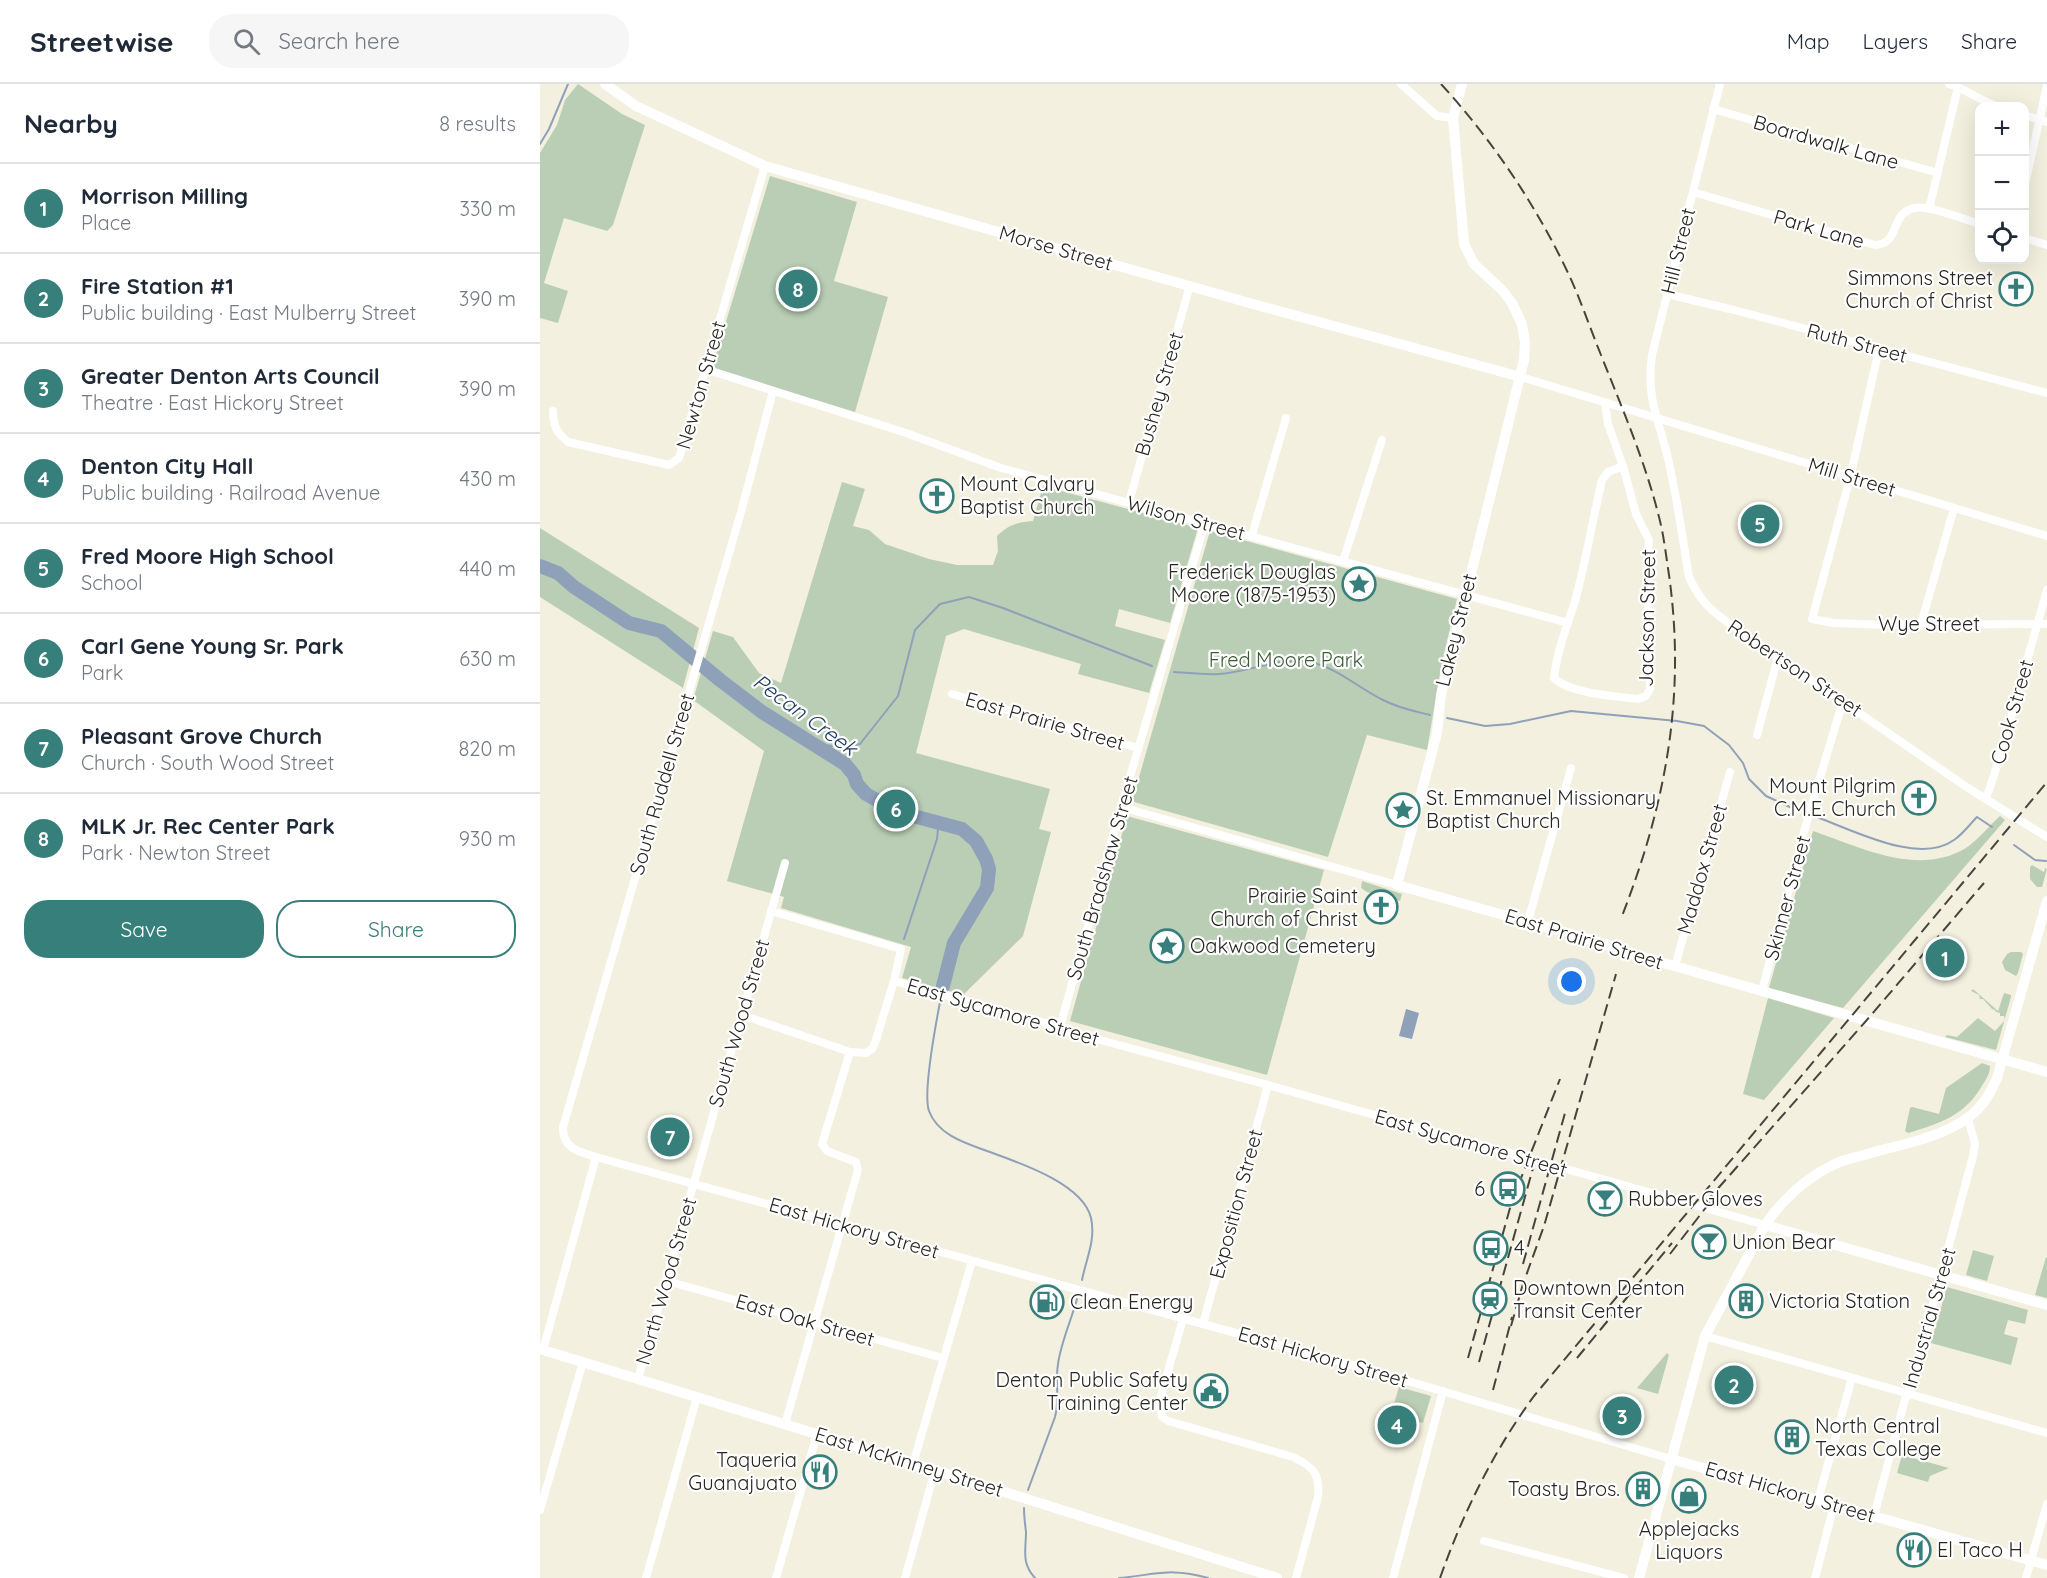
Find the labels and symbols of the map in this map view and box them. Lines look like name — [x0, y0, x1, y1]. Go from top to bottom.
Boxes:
street label: Boardwalk Lane — [1751, 109, 1902, 174]
street label: Park Lane — [1771, 204, 1867, 253]
street label: Hill Street — [1655, 205, 1700, 297]
street label: Morse Street — [996, 219, 1116, 276]
place label: Simmons Street Church of Christ — [1845, 265, 1993, 313]
pin: 8 — [778, 266, 818, 312]
church icon: Simmons Street Church of Christ — [1998, 271, 2034, 307]
street label: Ruth Street — [1804, 317, 1910, 368]
street label: Newton Street — [670, 318, 731, 452]
street label: Bushey Street — [1129, 329, 1188, 459]
street label: Mill Street — [1805, 451, 1899, 502]
place label: Mount Calvary Baptist Church — [960, 471, 1095, 519]
church icon: Mount Calvary Baptist Church — [919, 478, 955, 514]
street label: Wilson Street — [1124, 490, 1248, 545]
pin: 5 — [1740, 502, 1780, 546]
street label: Jackson Street — [1633, 549, 1660, 687]
place label: Frederick Douglas Moore (1875-1953) — [1168, 559, 1336, 607]
place icon: Frederick Douglas Moore (1875-1953) — [1341, 566, 1377, 602]
street label: Lakey Street — [1429, 571, 1482, 689]
street label: Wye Street — [1878, 611, 1980, 636]
street label: Robertson Street — [1723, 613, 1867, 722]
park label: Fred Moore Park — [1209, 647, 1363, 672]
street label: Cook Street — [1985, 656, 2038, 767]
water label: Pecan Creek — [749, 668, 864, 762]
street label: East Prairie Street — [963, 686, 1128, 755]
street label: South Ruddell Street — [624, 690, 699, 878]
street label: South Bradshaw Street — [1060, 773, 1143, 983]
place label: Mount Pilgrim C.M.E. Church — [1769, 773, 1896, 821]
church icon: Mount Pilgrim C.M.E. Church — [1901, 780, 1937, 816]
place label: St. Emmanuel Missionary Baptist Church — [1426, 785, 1656, 833]
pin: 6 — [876, 786, 916, 832]
place icon: St. Emmanuel Missionary Baptist Church — [1385, 792, 1421, 828]
street label: Maddox Street — [1671, 801, 1732, 937]
street label: Skinner Street — [1758, 832, 1815, 963]
place label: Prairie Saint Church of Christ — [1210, 883, 1358, 931]
church icon: Prairie Saint Church of Christ — [1363, 889, 1399, 925]
street label: East Prairie Street — [1502, 903, 1667, 975]
place icon: Oakwood Cemetery — [1149, 928, 1185, 964]
place label: Oakwood Cemetery — [1190, 933, 1376, 958]
street label: South Wood Street — [703, 936, 775, 1110]
pin: 1 — [1926, 936, 1964, 980]
your location — [1557, 967, 1586, 996]
street label: East Sycamore Street — [904, 972, 1102, 1051]
street label: East Sycamore Street — [1372, 1103, 1570, 1182]
pin: 7 — [650, 1114, 690, 1160]
street label: Exposition Street — [1204, 1126, 1268, 1281]
bus stop icon: 6 — [1490, 1171, 1526, 1207]
place label: 6 — [1474, 1176, 1485, 1201]
bar icon: Rubber Gloves — [1587, 1181, 1623, 1217]
place label: Rubber Gloves — [1628, 1186, 1763, 1211]
street label: East Hickory Street — [766, 1191, 942, 1264]
street label: North Wood Street — [630, 1194, 701, 1368]
bar icon: Union Bear — [1691, 1224, 1727, 1260]
place label: Union Bear — [1732, 1229, 1836, 1254]
bus stop icon: 4 — [1473, 1230, 1509, 1266]
place label: 4 — [1514, 1235, 1525, 1260]
street label: Industrial Street — [1896, 1244, 1961, 1391]
place label: Downtown Denton Transit Center — [1513, 1275, 1685, 1323]
station icon: Downtown Denton Transit Center — [1472, 1281, 1508, 1317]
building icon: Victoria Station — [1728, 1283, 1764, 1319]
fuel station icon: Clean Energy — [1029, 1284, 1065, 1320]
street label: East Oak Street — [733, 1288, 878, 1351]
place label: Victoria Station — [1769, 1288, 1910, 1313]
place label: Clean Energy — [1070, 1289, 1193, 1314]
street label: East Hickory Street — [1235, 1320, 1411, 1393]
pin: 2 — [1714, 1362, 1754, 1408]
place label: Denton Public Safety Training Center — [996, 1367, 1188, 1415]
public building icon: Denton Public Safety Training Center — [1193, 1373, 1229, 1409]
pin: 3 — [1602, 1394, 1642, 1438]
pin: 4 — [1378, 1402, 1416, 1448]
place label: North Central Texas College — [1815, 1413, 1941, 1461]
building icon: North Central Texas College — [1774, 1419, 1810, 1455]
street label: East McKinney Street — [812, 1421, 1007, 1502]
place label: Taqueria Guanajuato — [688, 1447, 797, 1495]
restaurant icon: Taqueria Guanajuato — [802, 1454, 838, 1490]
street label: East Hickory Street — [1702, 1455, 1878, 1528]
building icon: Toasty Bros. — [1625, 1471, 1661, 1507]
place label: Toasty Bros. — [1508, 1476, 1620, 1501]
shop icon: Applejacks Liquors — [1671, 1478, 1707, 1514]
place label: Applejacks Liquors — [1639, 1516, 1739, 1564]
restaurant icon: El Taco H — [1896, 1532, 1932, 1568]
place label: El Taco H — [1937, 1537, 2023, 1562]

